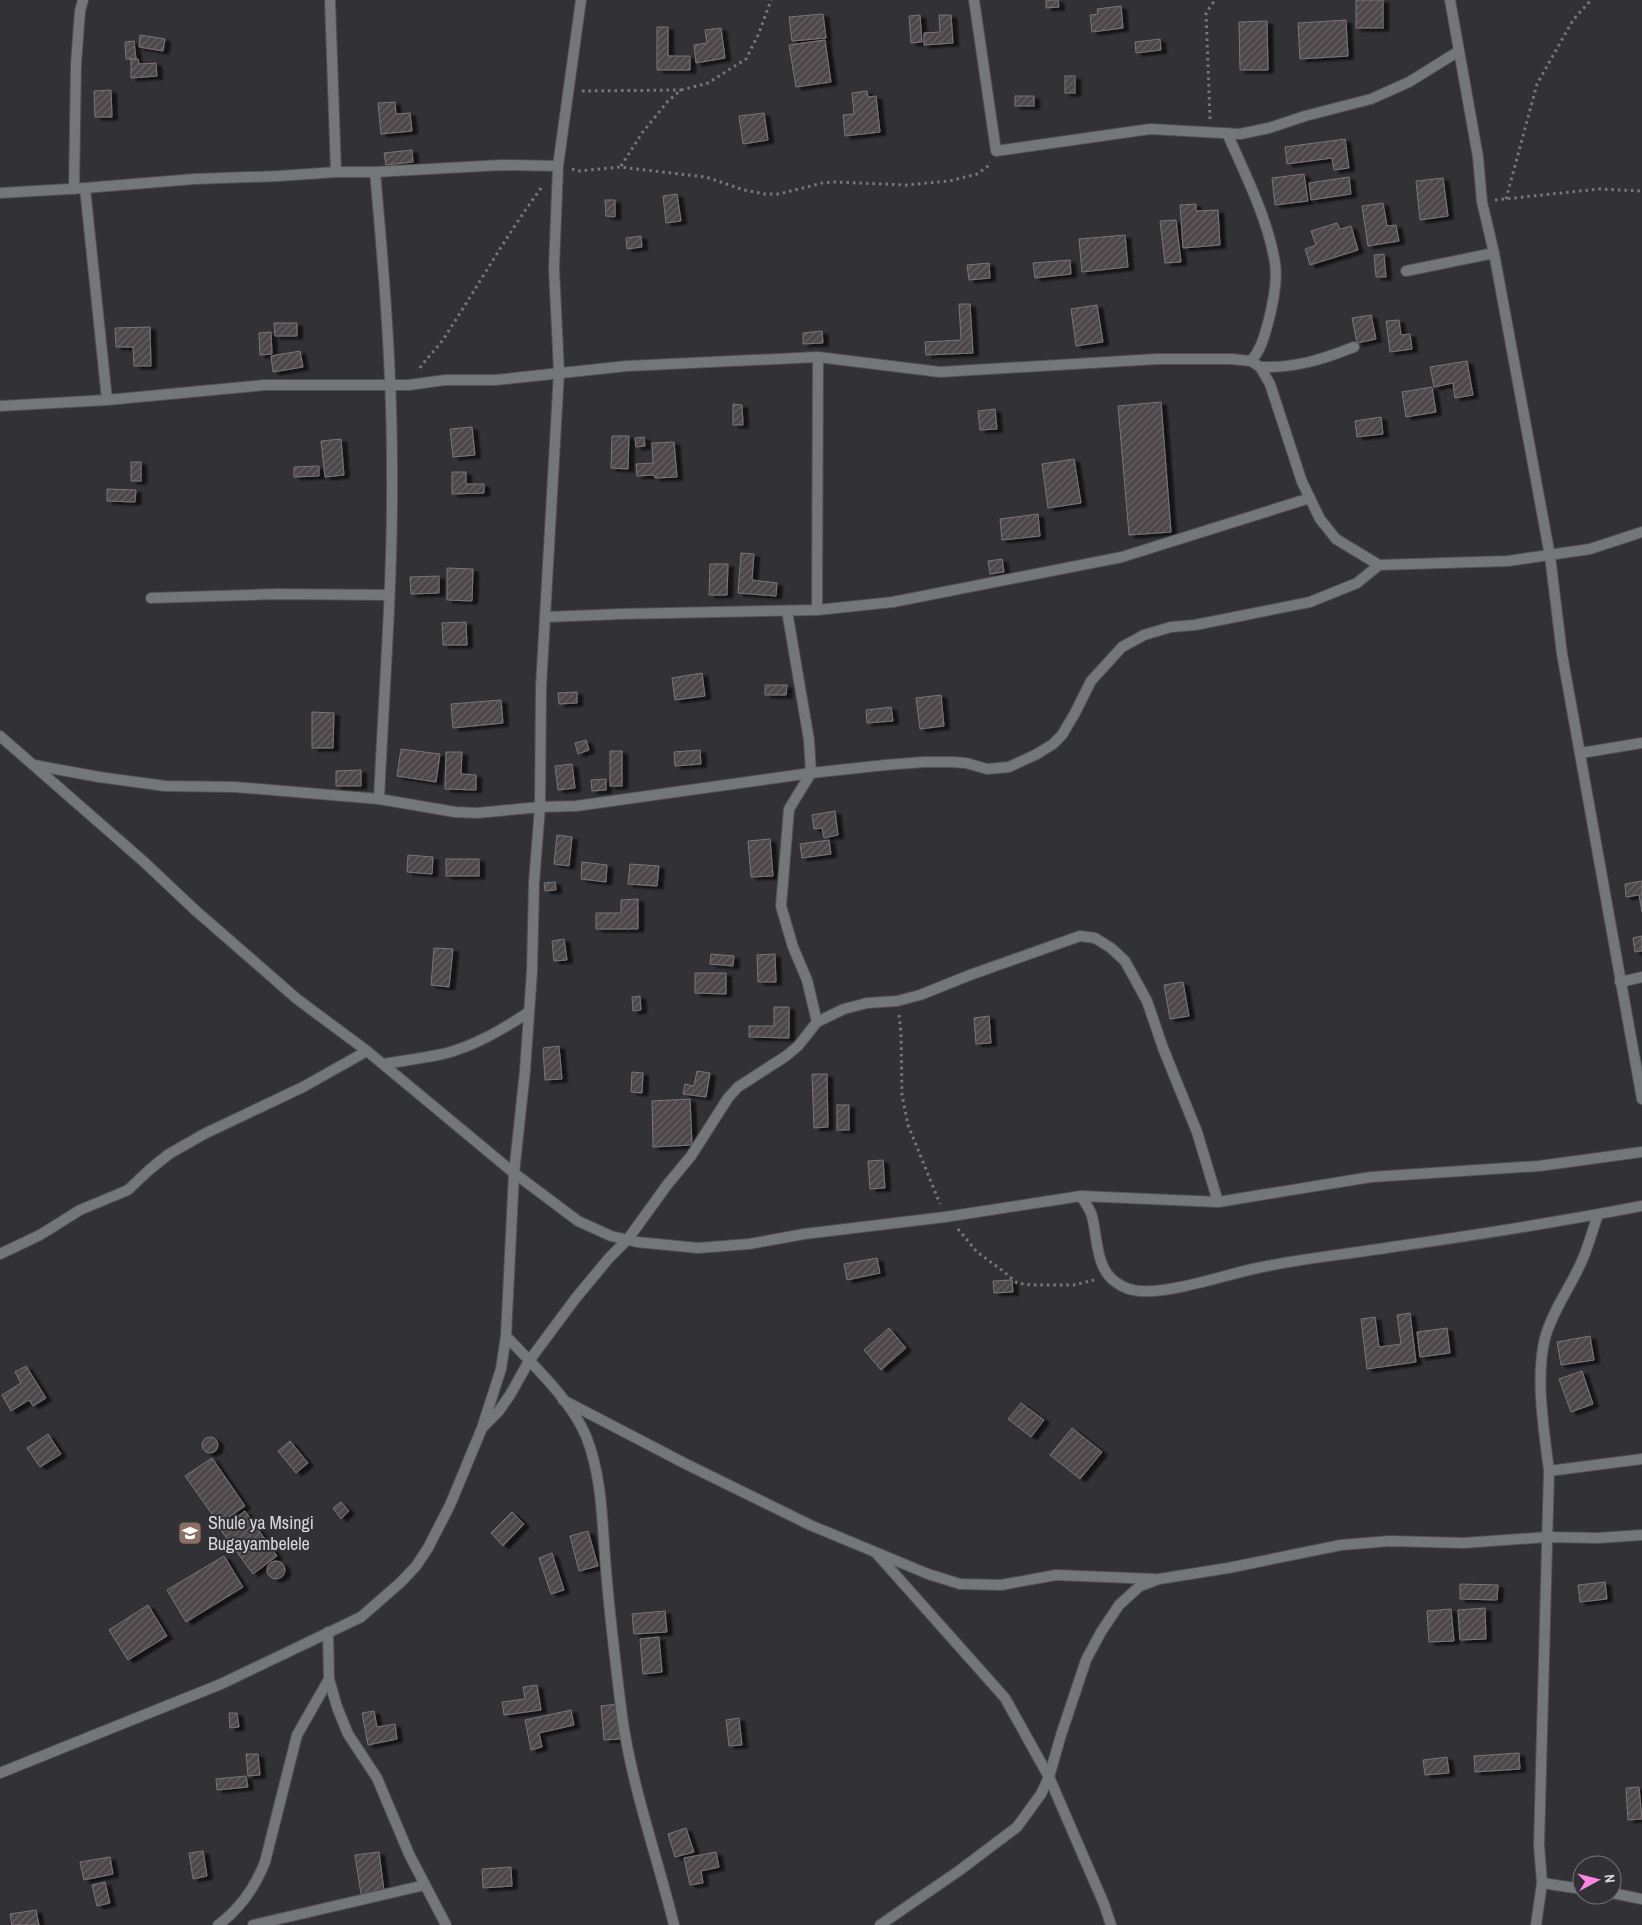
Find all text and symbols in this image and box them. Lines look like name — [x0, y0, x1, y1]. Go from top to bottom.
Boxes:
place label: Shule ya Msingi Bugayambelele — [208, 1510, 314, 1556]
school or university icon: Shule ya Msingi Bugayambelele — [177, 1520, 203, 1546]
north arrow — [1572, 1855, 1622, 1905]
text: N — [1600, 1873, 1619, 1884]

